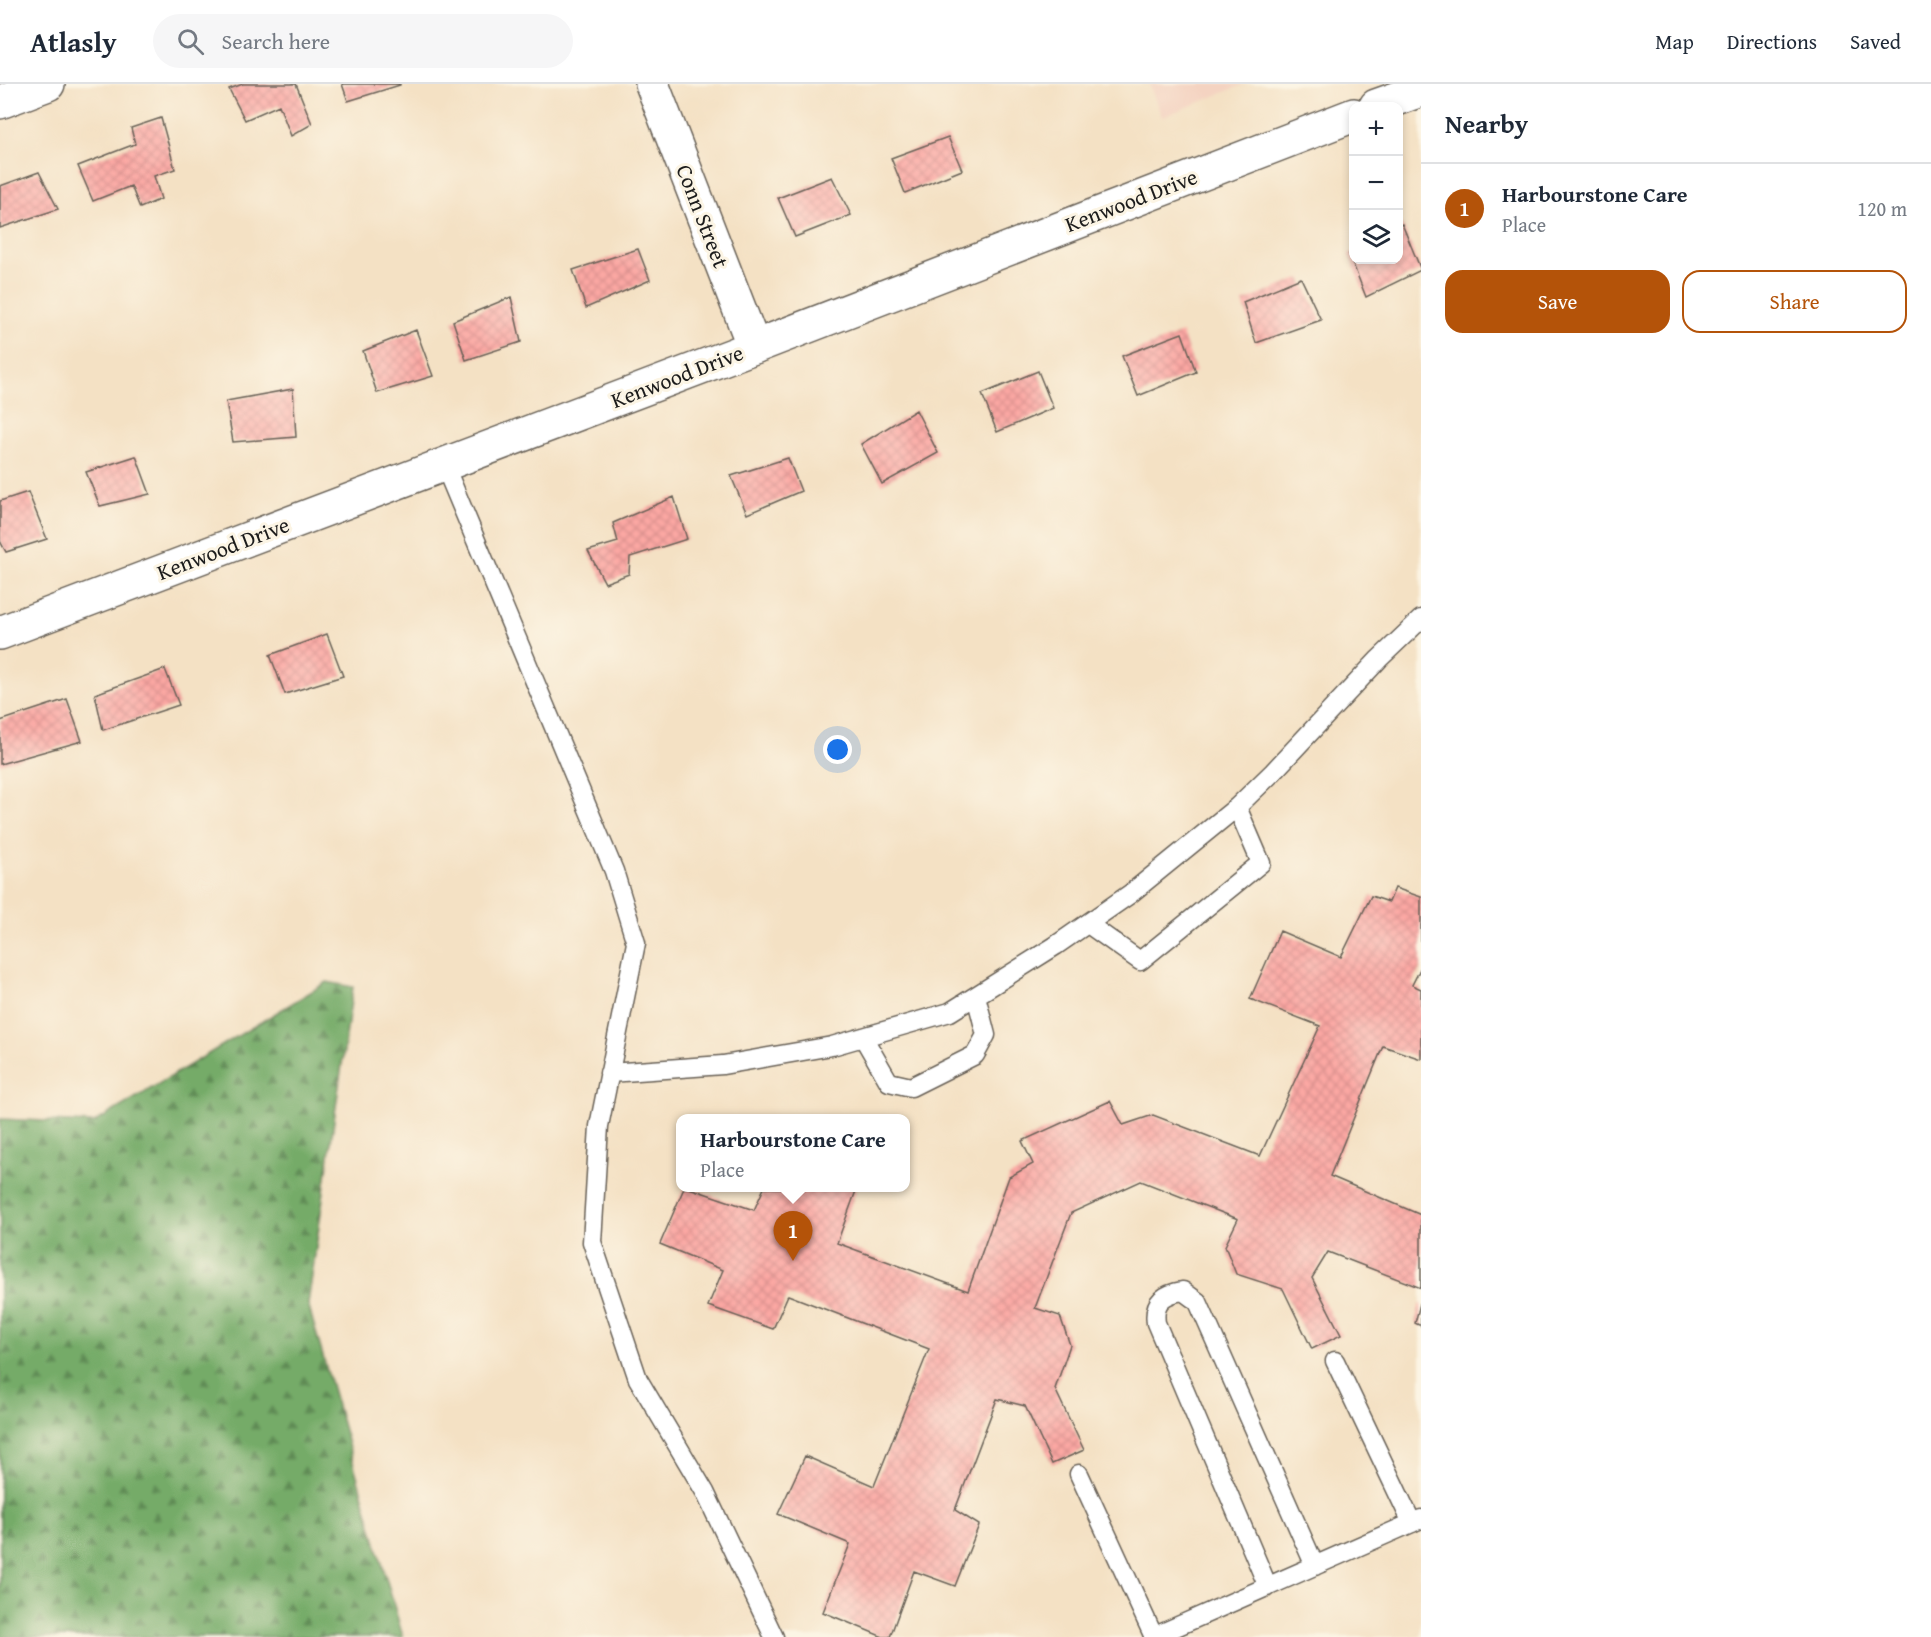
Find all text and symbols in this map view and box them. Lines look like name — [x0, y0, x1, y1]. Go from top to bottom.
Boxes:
search box — [153, 14, 573, 68]
text: Atlasly — [30, 21, 117, 62]
icon: search — [174, 25, 207, 58]
text: Search here — [222, 25, 330, 57]
text: Map — [1655, 26, 1694, 57]
text: Directions — [1727, 26, 1817, 57]
text: Saved — [1850, 26, 1901, 57]
map controls — [1349, 102, 1403, 264]
button: + — [1349, 102, 1403, 156]
text: Nearby — [1445, 104, 1528, 143]
button: − — [1349, 156, 1403, 210]
street label: Conn Street — [669, 160, 737, 273]
street label: Kenwood Drive — [1060, 160, 1202, 240]
text: Harbourstone Care — [1502, 178, 1688, 210]
text: 1 — [1459, 194, 1470, 223]
text: 120 m — [1857, 194, 1907, 223]
button: layers — [1349, 210, 1403, 264]
text: Place — [1502, 210, 1546, 239]
button: Save — [1445, 270, 1670, 333]
button: Share — [1682, 270, 1907, 333]
street label: Kenwood Drive — [606, 336, 748, 416]
street label: Kenwood Drive — [152, 508, 294, 588]
your location — [823, 735, 852, 764]
popup — [676, 1114, 910, 1192]
text: Harbourstone Care — [700, 1123, 886, 1155]
text: Place — [700, 1155, 744, 1184]
pin: 1 — [774, 1212, 812, 1261]

